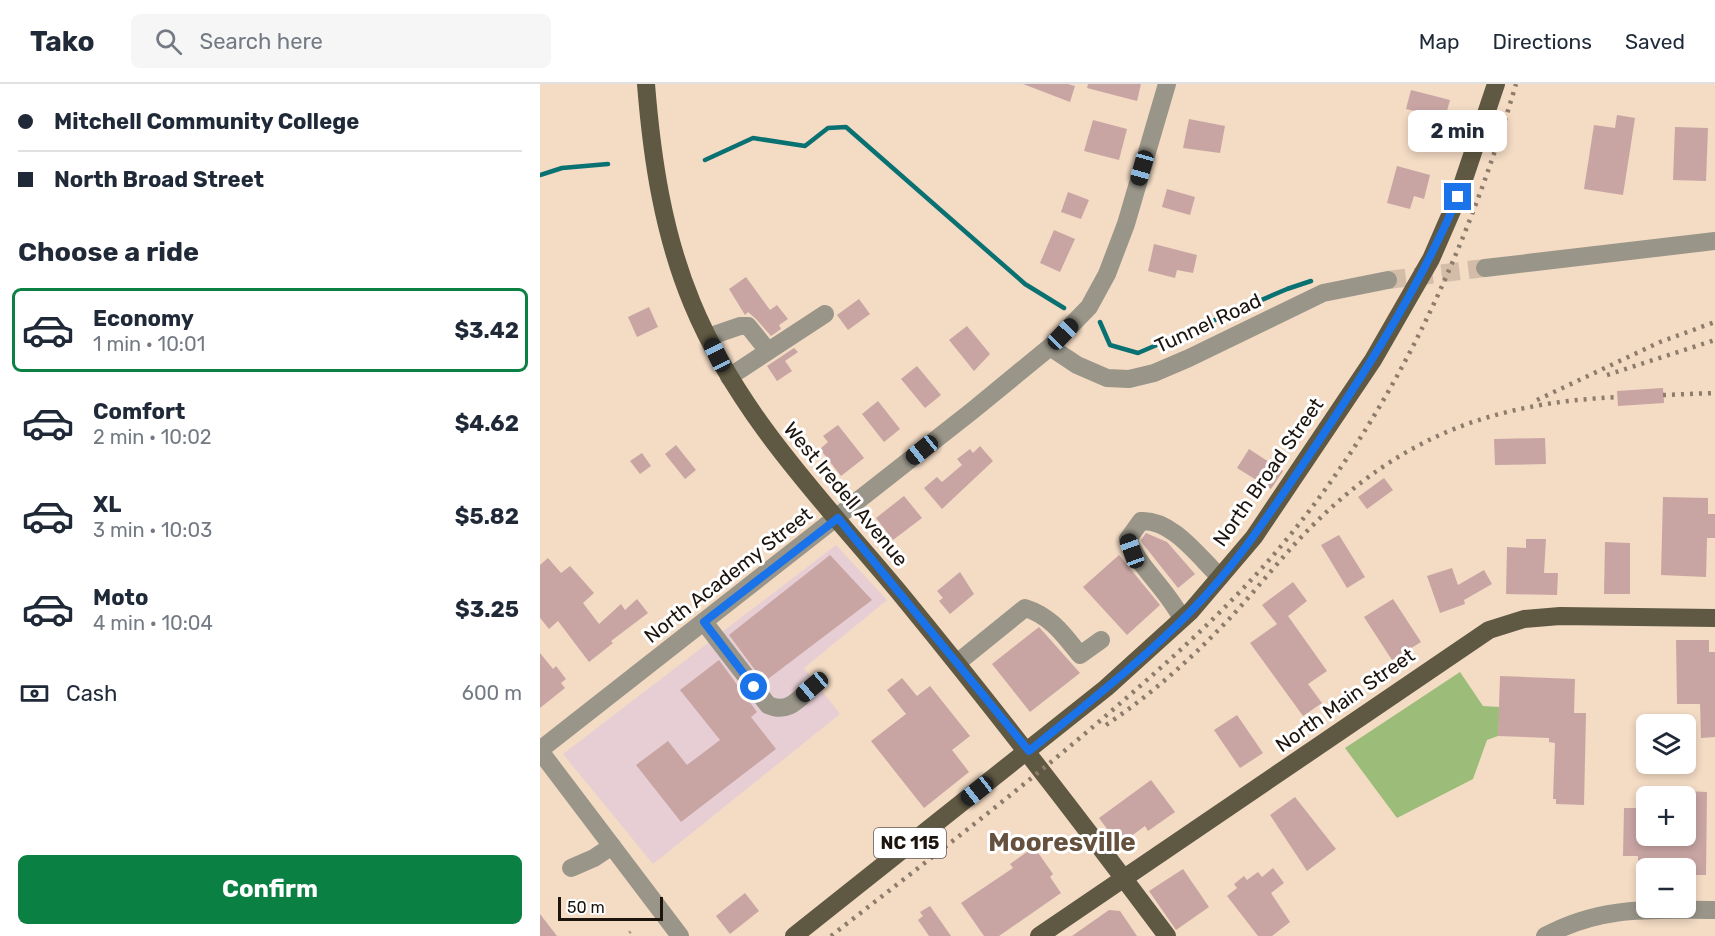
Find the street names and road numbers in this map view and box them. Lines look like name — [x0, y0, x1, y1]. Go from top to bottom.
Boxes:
street label: Tunnel Road — [1151, 288, 1265, 358]
street label: North Broad Street — [1208, 393, 1328, 551]
street label: West Iredell Avenue — [779, 417, 913, 571]
street label: North Academy Street — [639, 502, 817, 648]
street label: North Main Street — [1271, 643, 1419, 757]
road number: NC 115 — [874, 828, 946, 858]

